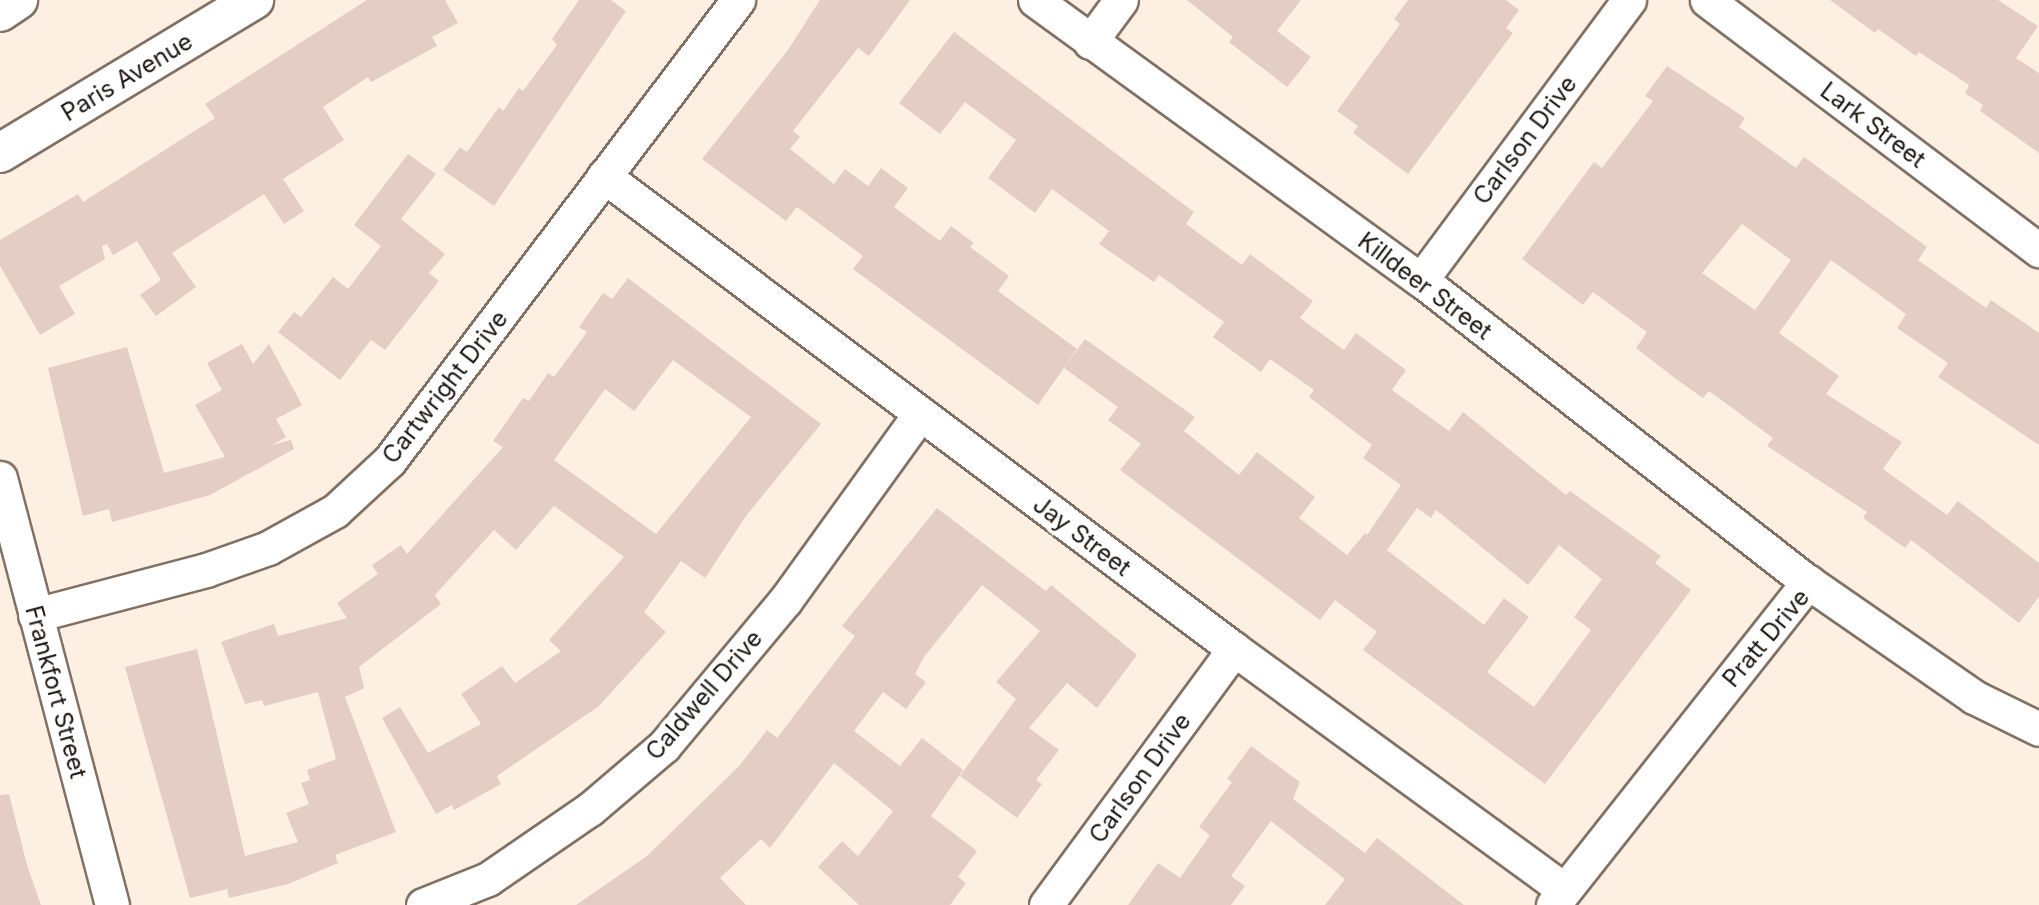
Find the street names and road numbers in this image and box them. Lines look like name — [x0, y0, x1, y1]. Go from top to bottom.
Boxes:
street label: Paris Avenue — [56, 27, 198, 127]
street label: Carlson Drive — [1467, 70, 1583, 210]
street label: Lark Street — [1815, 76, 1931, 174]
street label: Killdeer Street — [1352, 226, 1498, 346]
street label: Cartwright Drive — [376, 305, 514, 469]
street label: Jay Street — [1027, 490, 1137, 582]
street label: Pratt Drive — [1717, 583, 1815, 693]
street label: Frankfort Street — [19, 602, 93, 782]
street label: Caldwell Drive — [640, 624, 768, 766]
street label: Carlson Drive — [1083, 707, 1197, 849]

